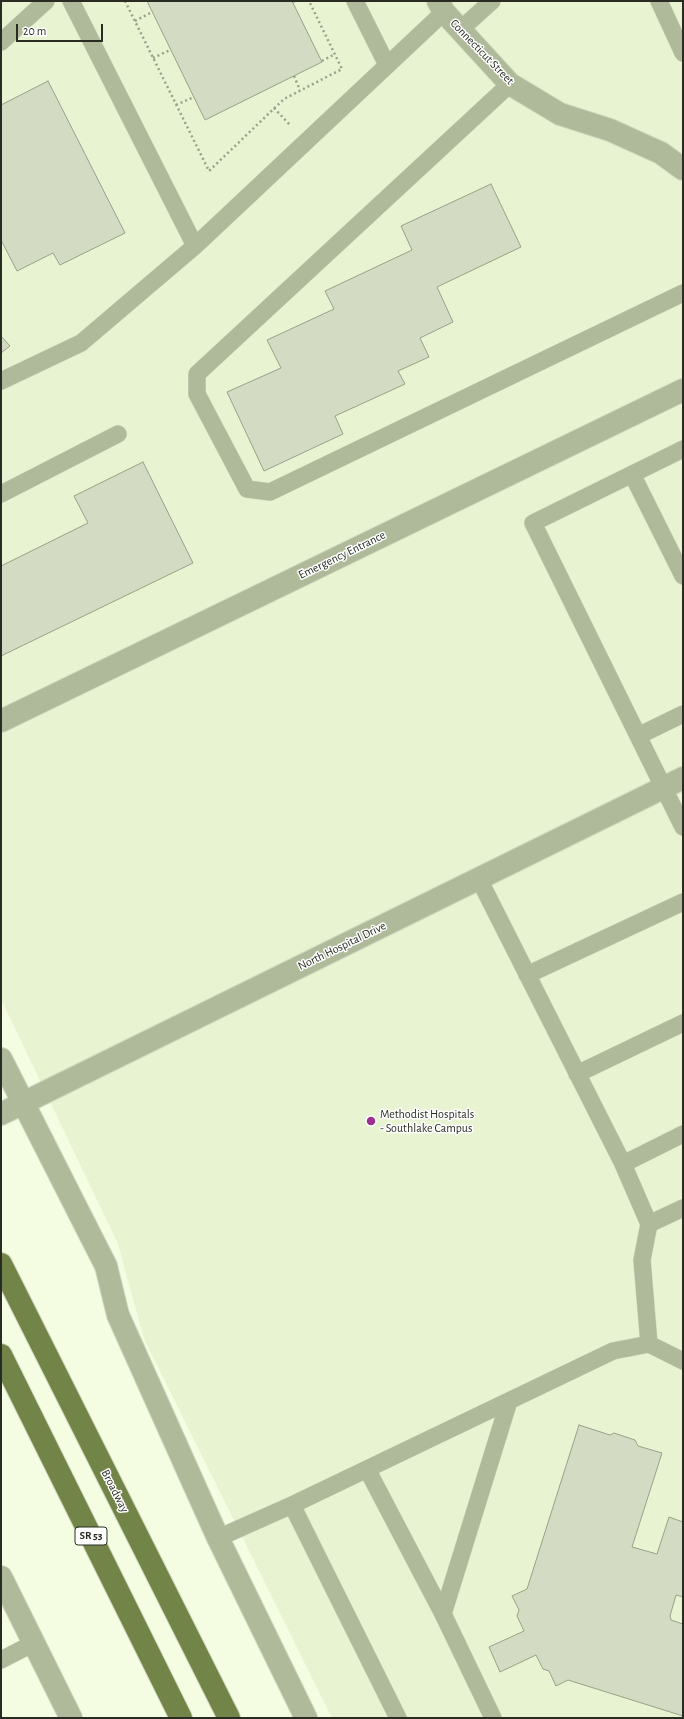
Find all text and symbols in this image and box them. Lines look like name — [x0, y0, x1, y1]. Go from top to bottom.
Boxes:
scale bar — [18, 16, 105, 42]
street label: Connecticut Street — [447, 16, 517, 88]
text: 20 m — [23, 25, 46, 37]
street label: Emergency Entrance — [296, 528, 388, 582]
street label: North Hospital Drive — [296, 918, 388, 974]
place label: Methodist Hospitals - Southlake Campus — [380, 1107, 474, 1135]
marker: Methodist Hospitals - Southlake Campus — [365, 1115, 377, 1127]
street label: Broadway — [98, 1467, 132, 1515]
road number: SR 53 — [75, 1527, 107, 1545]

